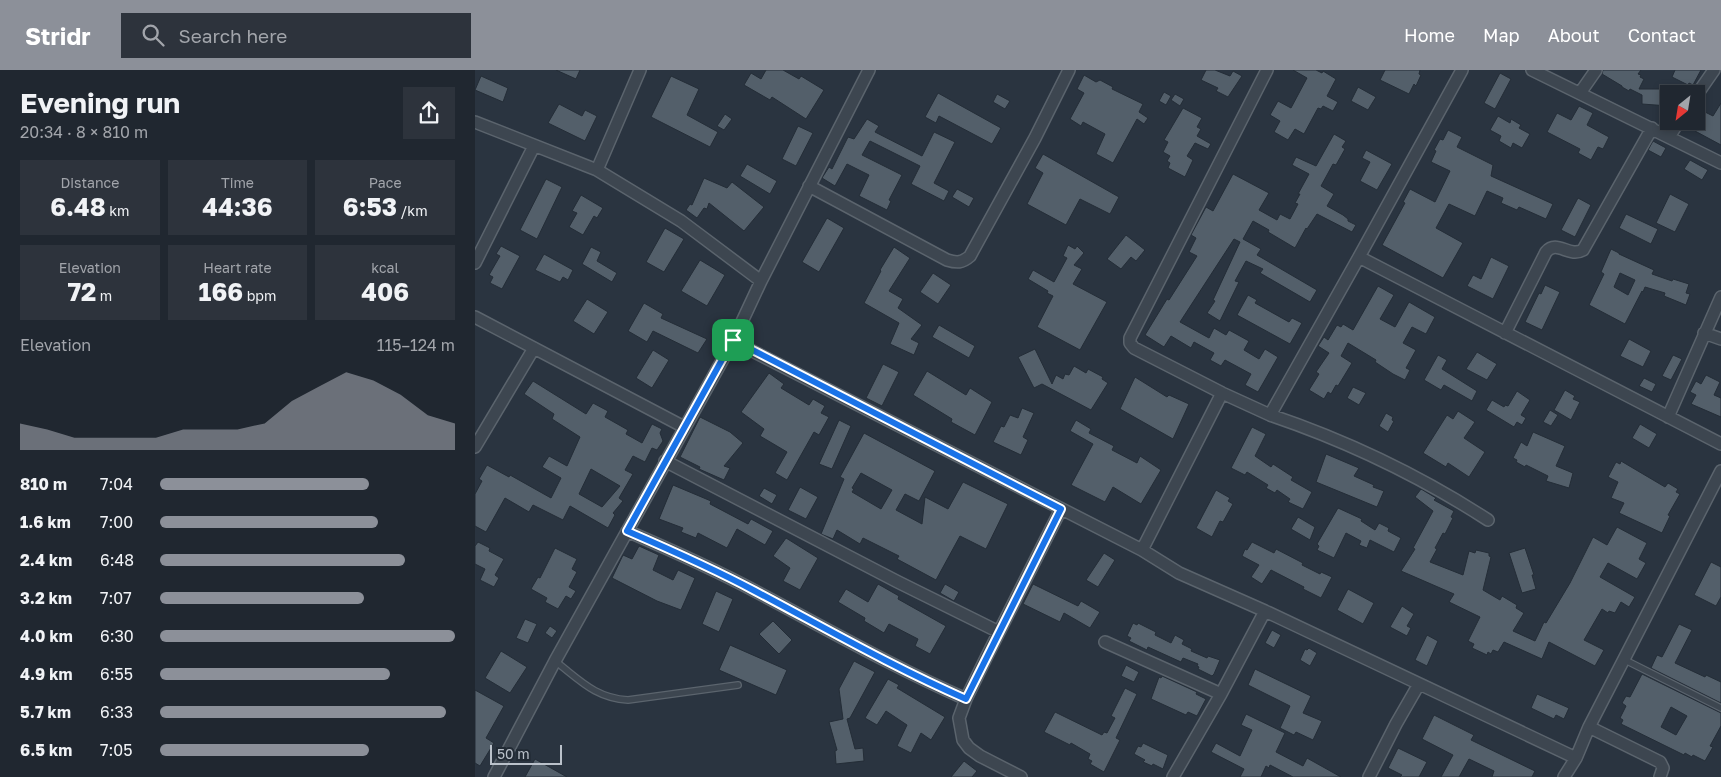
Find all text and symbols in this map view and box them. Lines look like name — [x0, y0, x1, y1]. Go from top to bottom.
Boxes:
search box — [121, 13, 471, 58]
text: Stridr — [25, 21, 91, 50]
icon: search — [139, 21, 167, 49]
text: Search here — [179, 24, 287, 47]
text: Home — [1404, 24, 1455, 46]
text: Map — [1483, 24, 1520, 46]
text: About — [1548, 24, 1600, 46]
text: Contact — [1628, 24, 1696, 46]
north arrow — [1660, 85, 1705, 130]
map controls — [1660, 85, 1705, 130]
text: Evening run — [20, 86, 180, 119]
button: share — [403, 87, 455, 139]
text: 20:34 · 8 × 810 m — [20, 122, 148, 142]
text: Distance — [60, 174, 119, 191]
text: Time — [221, 174, 254, 191]
text: Pace — [369, 174, 402, 191]
text: 6.48 — [50, 191, 106, 222]
text: 44:36 — [202, 191, 273, 222]
text: 6:53 — [343, 191, 397, 222]
text: km — [106, 202, 129, 219]
text: /km — [397, 202, 428, 219]
text: Elevation — [59, 259, 121, 276]
text: Heart rate — [203, 259, 272, 276]
text: kcal — [371, 259, 399, 276]
text: 72 — [67, 276, 96, 307]
text: 166 — [199, 276, 243, 307]
text: 406 — [361, 276, 409, 307]
text: m — [96, 287, 112, 304]
text: bpm — [243, 287, 276, 304]
pin — [712, 319, 754, 361]
icon: arrive — [719, 326, 747, 354]
text: Elevation — [20, 335, 91, 355]
text: 115–124 m — [377, 335, 455, 355]
text: 810 m — [20, 474, 67, 494]
text: 7:04 — [100, 474, 133, 494]
text: 1.6 km — [20, 512, 71, 532]
text: 7:00 — [100, 512, 133, 532]
text: 2.4 km — [20, 550, 72, 570]
text: 6:48 — [100, 550, 134, 570]
text: 3.2 km — [20, 588, 72, 608]
text: 7:07 — [100, 588, 132, 608]
text: 4.0 km — [20, 626, 73, 646]
text: 6:30 — [100, 626, 134, 646]
text: 4.9 km — [20, 664, 73, 684]
text: 6:55 — [100, 664, 133, 684]
text: 5.7 km — [20, 702, 71, 722]
text: 6:33 — [100, 702, 133, 722]
text: 6.5 km — [20, 740, 72, 760]
text: 7:05 — [100, 740, 132, 760]
scale bar — [490, 742, 563, 765]
text: 50 m — [497, 745, 530, 762]

